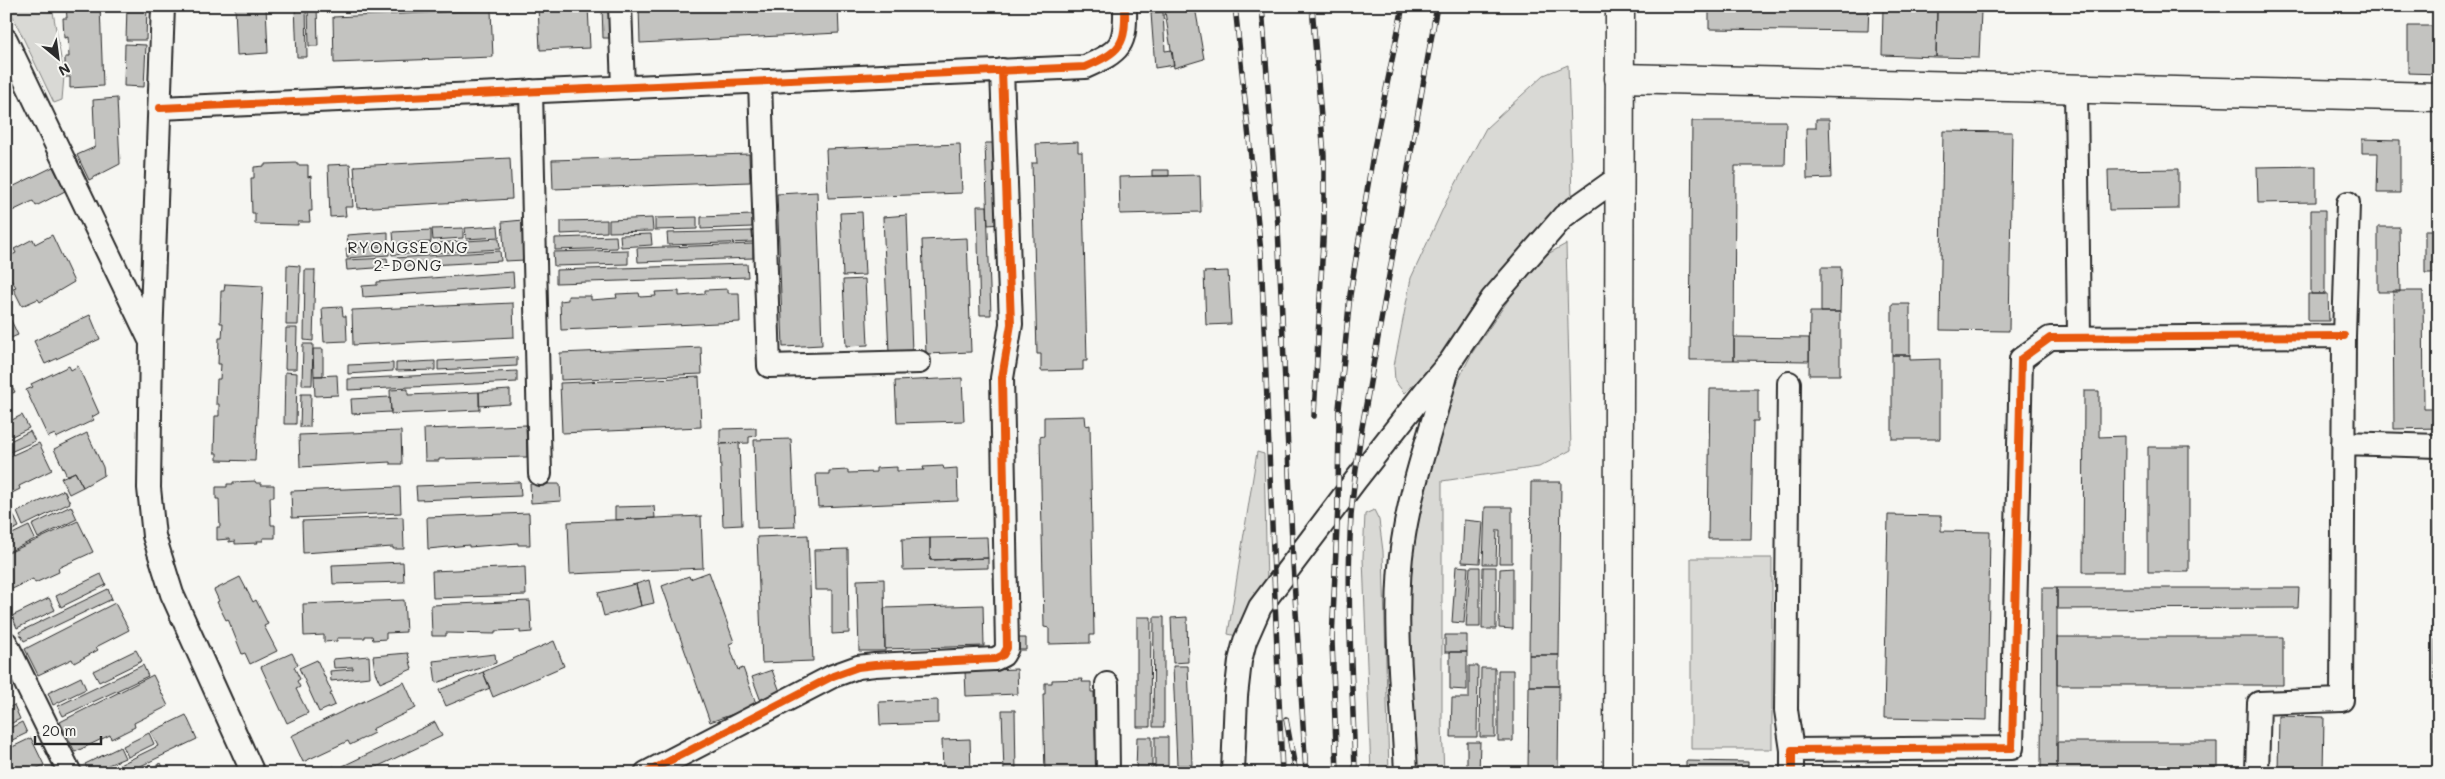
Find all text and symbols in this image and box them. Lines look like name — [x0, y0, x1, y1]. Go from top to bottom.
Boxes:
north arrow — [32, 32, 82, 82]
text: N — [55, 59, 74, 81]
district label: RYONGSEONG 2-DONG — [347, 236, 469, 275]
scale bar — [35, 714, 101, 746]
text: 20 m — [42, 720, 76, 740]

